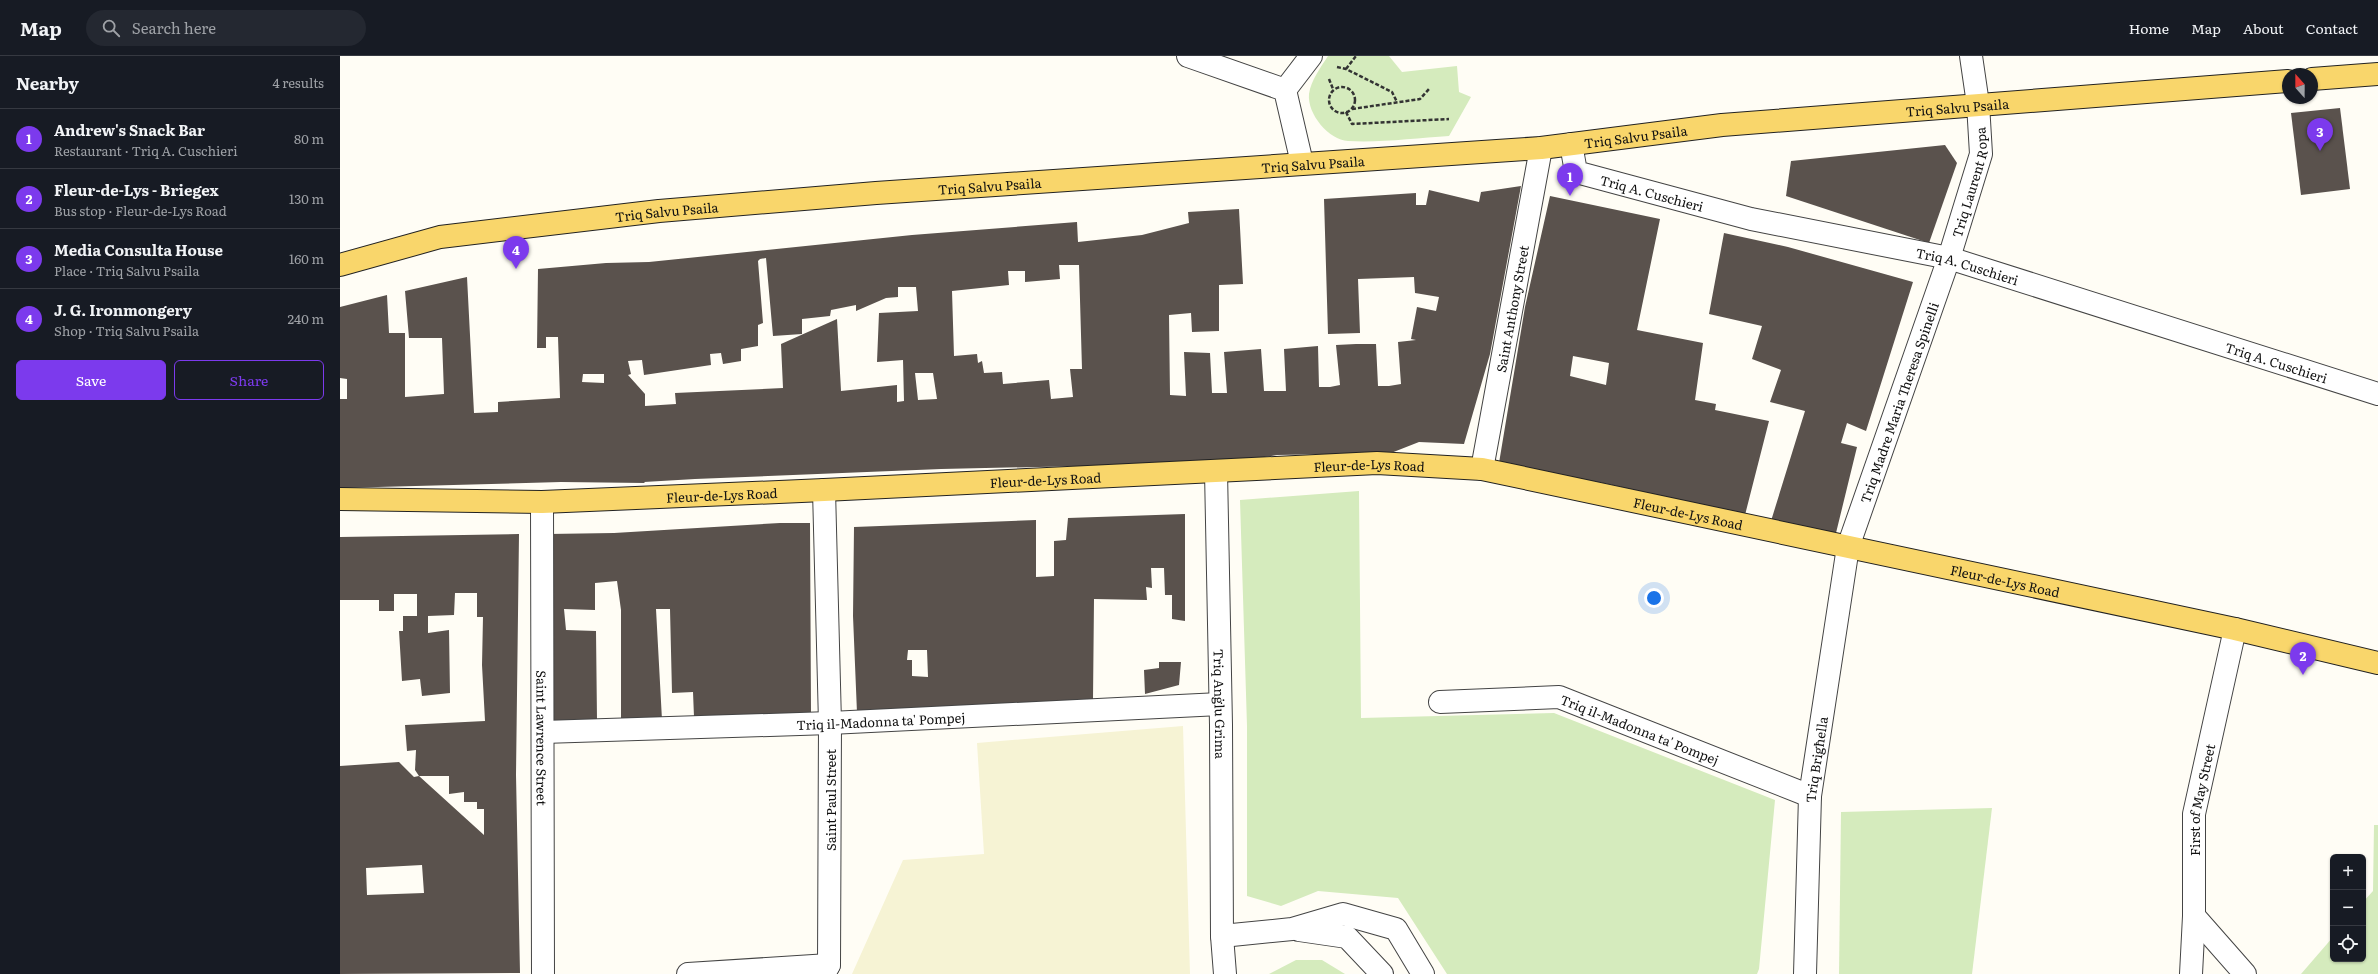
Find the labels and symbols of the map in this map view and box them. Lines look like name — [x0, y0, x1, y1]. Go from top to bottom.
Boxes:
north arrow — [2282, 68, 2318, 104]
street label: Triq Salvu Psaila — [1905, 93, 2010, 120]
pin: 3 — [2307, 118, 2333, 151]
street label: Triq Salvu Psaila — [1583, 120, 1688, 152]
street label: Triq Laurent Ropa — [1946, 127, 1992, 240]
street label: Triq Salvu Psaila — [1260, 150, 1365, 176]
pin: 1 — [1557, 163, 1583, 196]
street label: Triq A. Cuschieri — [1598, 169, 1706, 216]
street label: Triq Salvu Psaila — [937, 172, 1042, 198]
street label: Triq Salvu Psaila — [614, 197, 719, 226]
pin: 4 — [503, 236, 529, 269]
street label: Triq A. Cuschieri — [1914, 242, 2022, 289]
street label: Saint Anthony Street — [1490, 243, 1533, 374]
street label: Triq Madre Maria Theresa Spinelli — [1855, 299, 1943, 506]
street label: Triq A. Cuschieri — [2223, 337, 2331, 387]
street label: Fleur-de-Lys Road — [1313, 453, 1425, 476]
street label: Fleur-de-Lys Road — [989, 467, 1102, 491]
street label: Fleur-de-Lys Road — [666, 482, 778, 506]
street label: Fleur-de-Lys Road — [1632, 492, 1745, 534]
street label: Fleur-de-Lys Road — [1949, 559, 2062, 601]
your location — [1644, 588, 1664, 608]
pin: 2 — [2290, 642, 2316, 675]
street label: Triq Anġlu Grima — [1210, 649, 1231, 759]
street label: Saint Lawrence Street — [533, 670, 552, 806]
street label: Triq il-Madonna ta' Pompej — [1558, 689, 1722, 769]
street label: Triq il-Madonna ta' Pompej — [796, 707, 966, 734]
street label: Triq Brigħella — [1800, 715, 1832, 803]
street label: First of May Street — [2184, 741, 2219, 856]
street label: Saint Paul Street — [821, 748, 840, 851]

